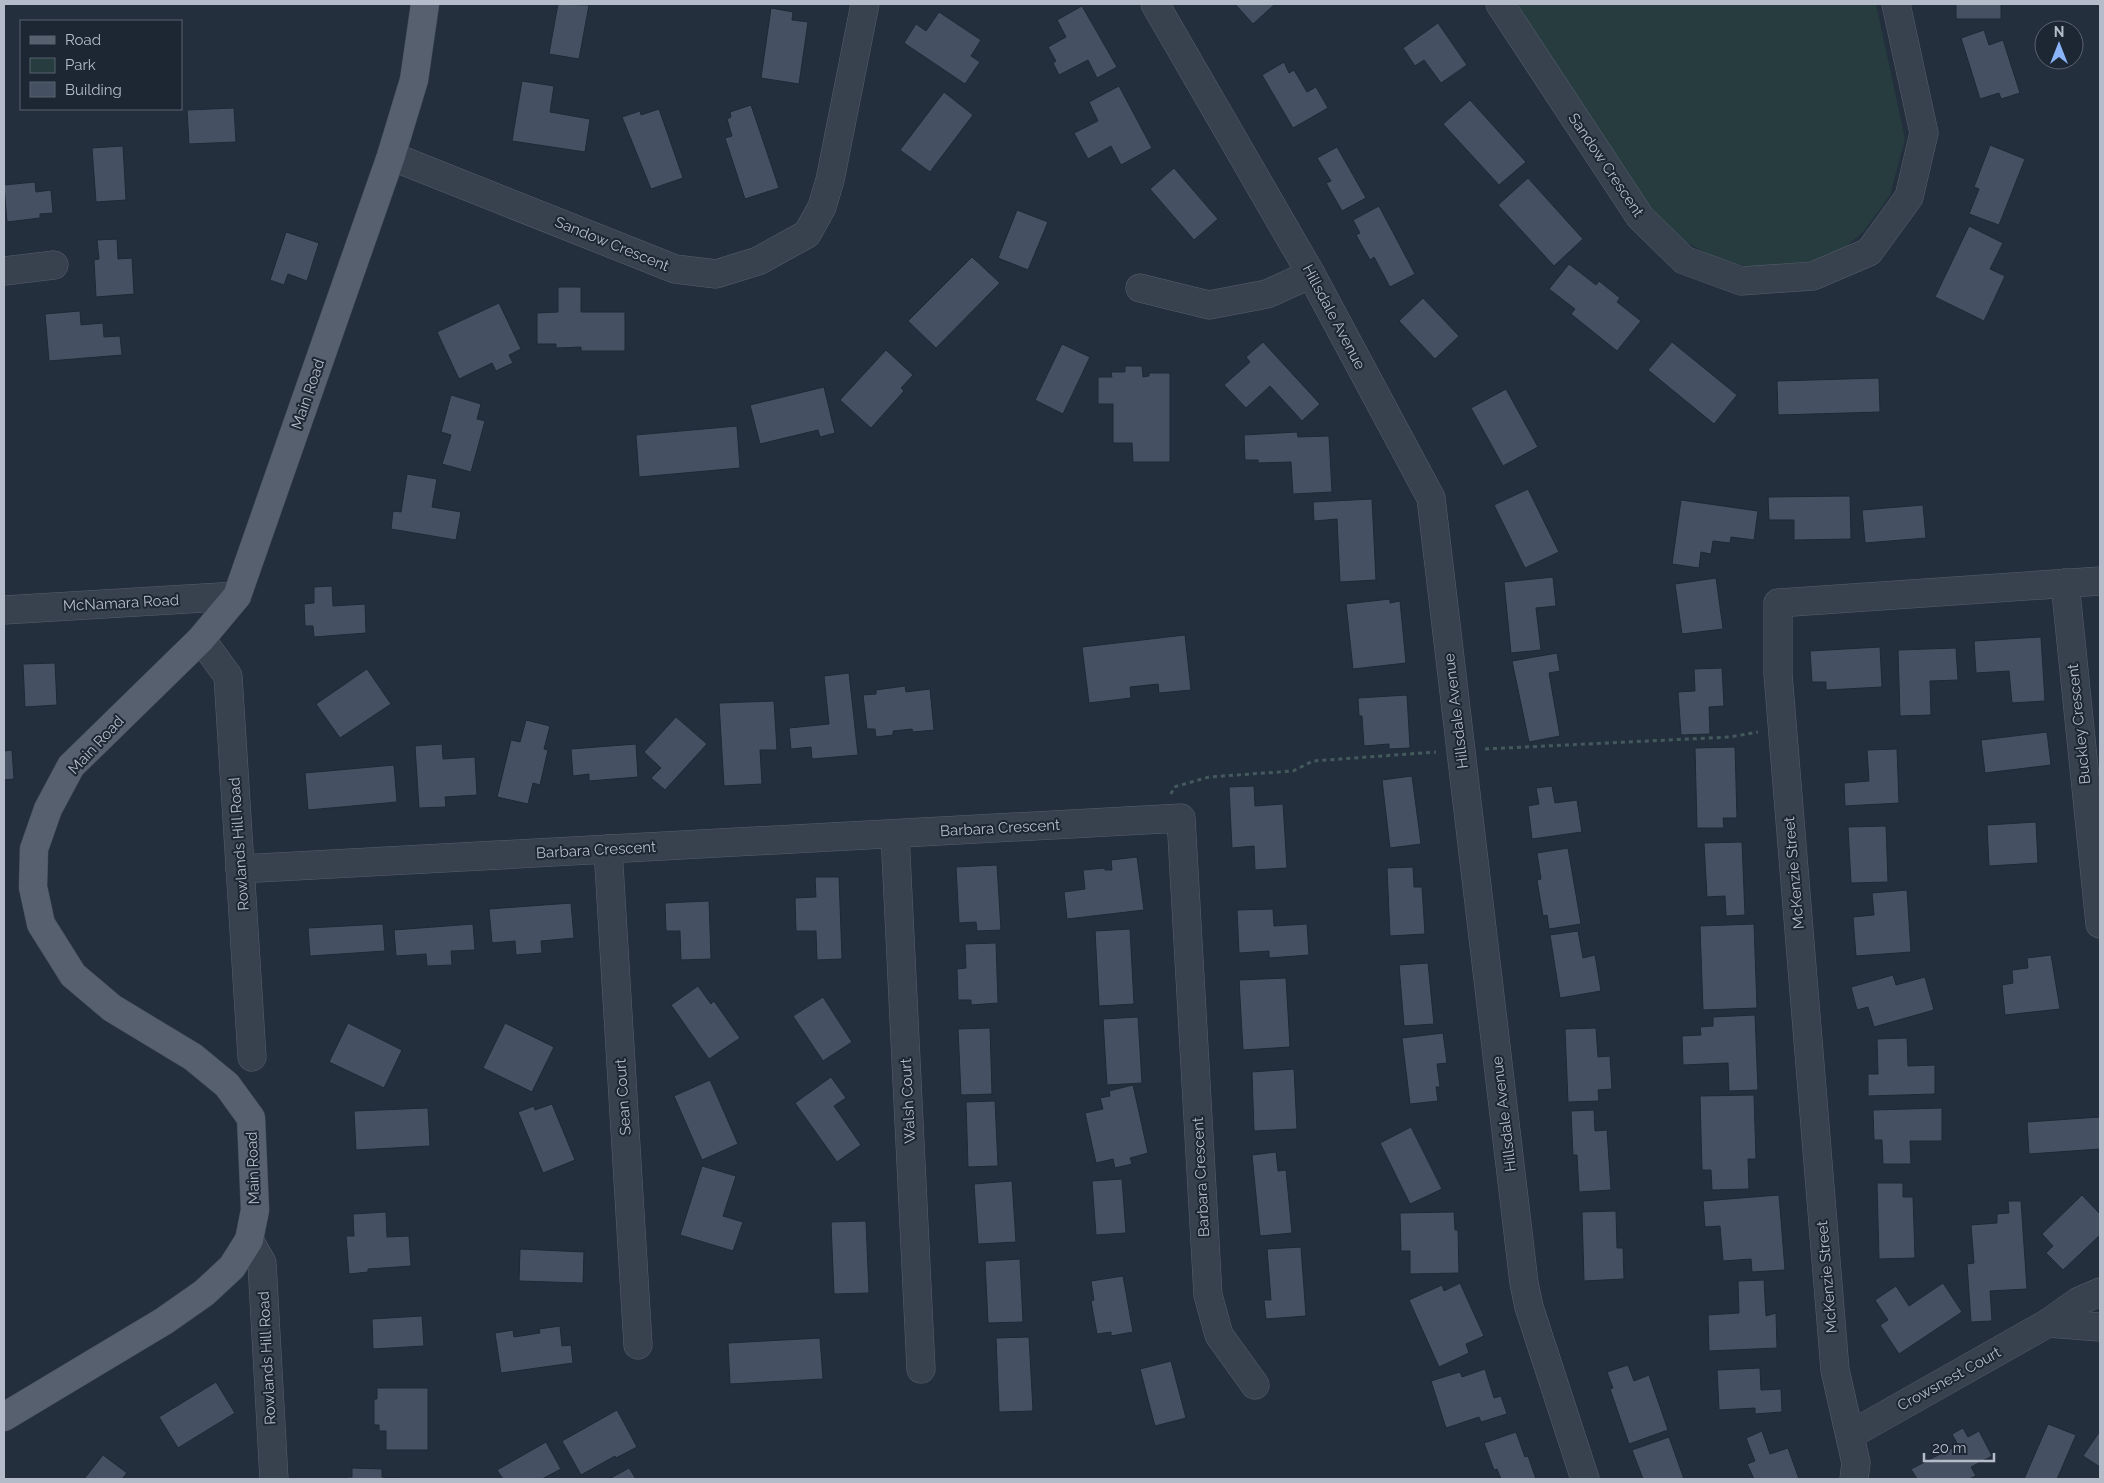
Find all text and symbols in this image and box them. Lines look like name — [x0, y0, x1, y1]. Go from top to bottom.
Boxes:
legend — [20, 20, 182, 110]
north arrow — [2034, 20, 2084, 70]
text: N — [2054, 24, 2064, 40]
text: Road — [65, 31, 101, 49]
text: Park — [65, 56, 96, 74]
text: Building — [65, 81, 122, 99]
street label: Sandow Crescent — [1565, 110, 1647, 220]
street label: Sandow Crescent — [552, 213, 672, 275]
street label: Hillsdale Avenue — [1299, 262, 1369, 373]
street label: Main Road — [288, 357, 328, 431]
street label: McNamara Road — [63, 591, 179, 615]
street label: Hillsdale Avenue — [1440, 652, 1472, 770]
street label: Buckley Crescent — [2064, 663, 2094, 785]
street label: Main Road — [64, 712, 128, 778]
street label: Rowlands Hill Road — [225, 777, 253, 911]
street label: Barbara Crescent — [940, 816, 1060, 840]
street label: McKenzie Street — [1780, 816, 1808, 930]
street label: Barbara Crescent — [536, 838, 656, 862]
street label: Hillsdale Avenue — [1488, 1055, 1520, 1173]
street label: Sean Court — [611, 1058, 635, 1136]
street label: Walsh Court — [897, 1058, 919, 1144]
street label: Barbara Crescent — [1189, 1117, 1213, 1237]
street label: Main Road — [243, 1131, 263, 1205]
street label: McKenzie Street — [1813, 1220, 1841, 1334]
street label: Rowlands Hill Road — [255, 1291, 279, 1425]
street label: Crowsnest Court — [1894, 1343, 2004, 1415]
scale bar — [1924, 1430, 1994, 1462]
text: 20 m — [1932, 1439, 1967, 1457]

